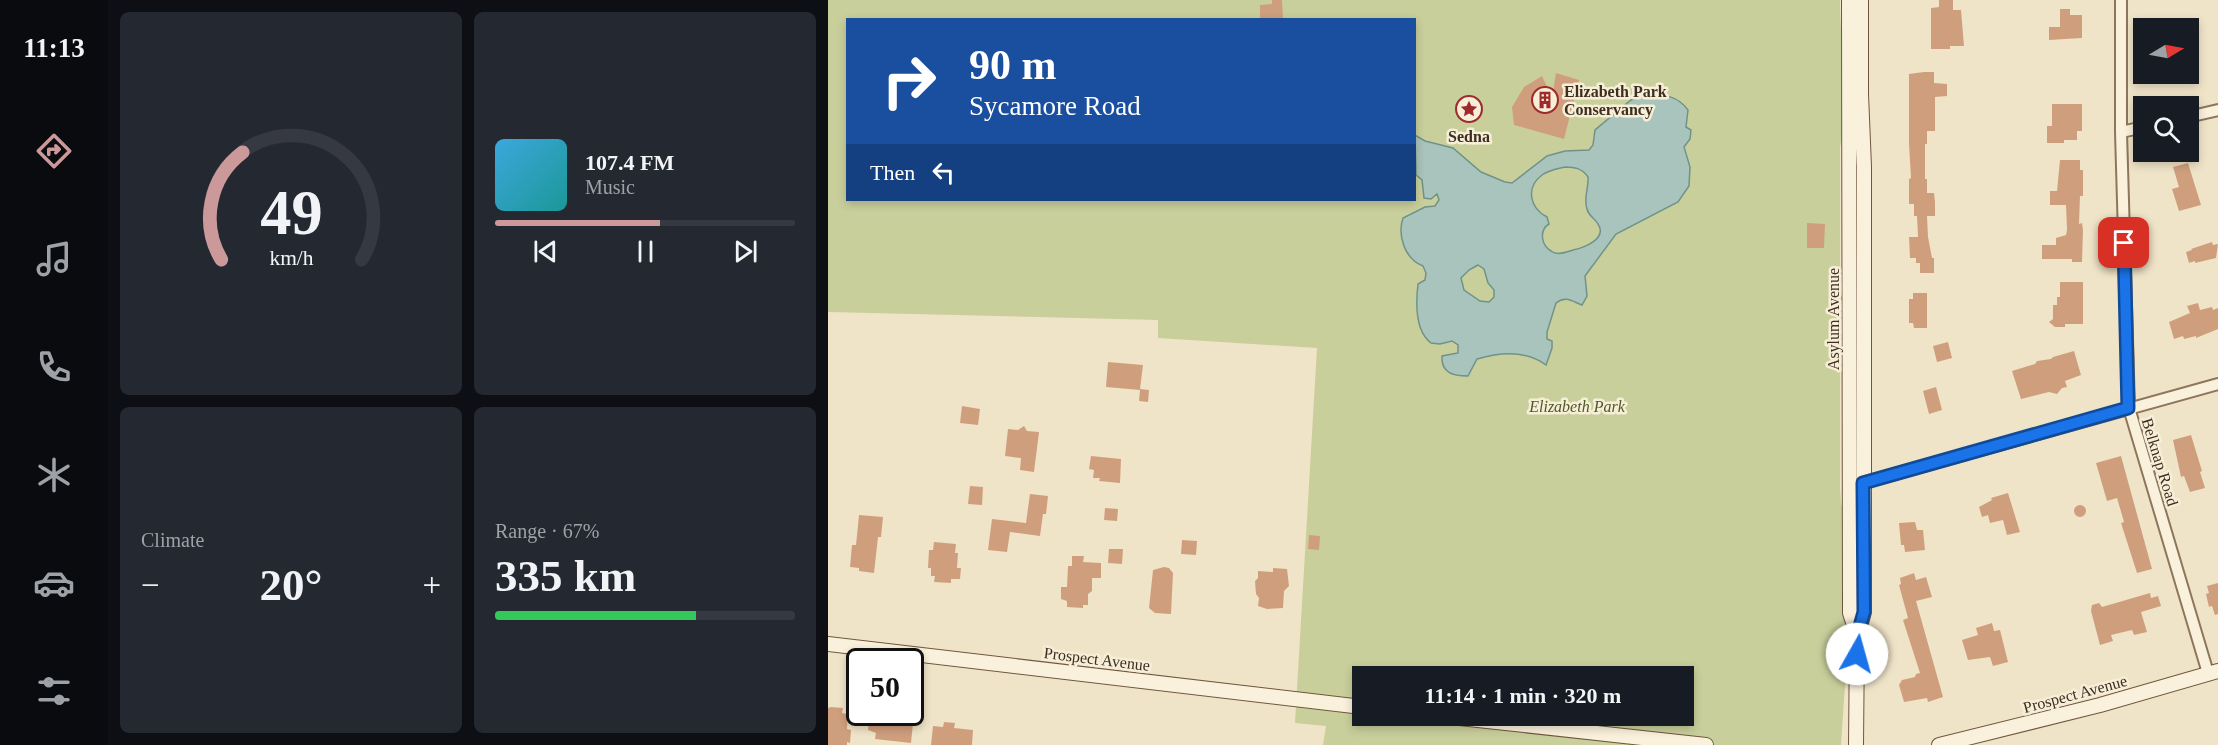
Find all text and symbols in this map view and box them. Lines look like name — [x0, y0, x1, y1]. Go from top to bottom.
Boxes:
north arrow — [2133, 18, 2199, 84]
map controls — [2133, 18, 2199, 162]
text: 11:13 — [23, 33, 85, 63]
icon: right — [870, 42, 948, 120]
text: 90 m — [969, 42, 1057, 88]
place label: Elizabeth Park Conservancy — [1564, 83, 1667, 119]
building icon: Elizabeth Park Conservancy — [1530, 85, 1560, 115]
text: Sycamore Road — [969, 91, 1141, 121]
place icon: Sedna — [1454, 94, 1484, 124]
button: search — [2133, 96, 2199, 162]
place label: Sedna — [1448, 128, 1490, 145]
icon: directions — [33, 130, 75, 172]
text: 107.4 FM — [585, 150, 674, 175]
icon: left — [927, 156, 960, 189]
text: Then — [870, 160, 915, 185]
text: Music — [585, 176, 635, 198]
text: 49 — [260, 179, 322, 248]
pin — [2098, 217, 2149, 268]
icon: arrive — [2107, 226, 2140, 259]
icon: previous — [529, 235, 562, 268]
icon: pause — [629, 235, 662, 268]
icon: next — [729, 235, 762, 268]
icon: music — [33, 238, 75, 280]
text: km/h — [269, 247, 313, 271]
street label: Asylum Avenue — [1825, 268, 1843, 370]
icon: phone — [33, 346, 75, 388]
park label: Elizabeth Park — [1528, 398, 1626, 415]
street label: Belknap Road — [2138, 416, 2181, 508]
icon: climate — [33, 454, 75, 496]
text: Range · 67% — [495, 520, 599, 542]
text: Climate — [141, 529, 204, 551]
text: 335 km — [495, 551, 636, 601]
text: 20° — [260, 560, 323, 610]
icon: car — [33, 562, 75, 604]
text: − — [141, 567, 160, 603]
text: + — [422, 567, 441, 603]
position arrow — [1825, 622, 1889, 686]
street label: Prospect Avenue — [1043, 644, 1151, 675]
speed limit sign: 50 — [846, 648, 924, 726]
icon: filters — [33, 670, 75, 712]
street label: Prospect Avenue — [2021, 672, 2129, 717]
text: 11:14 · 1 min · 320 m — [1425, 683, 1621, 708]

